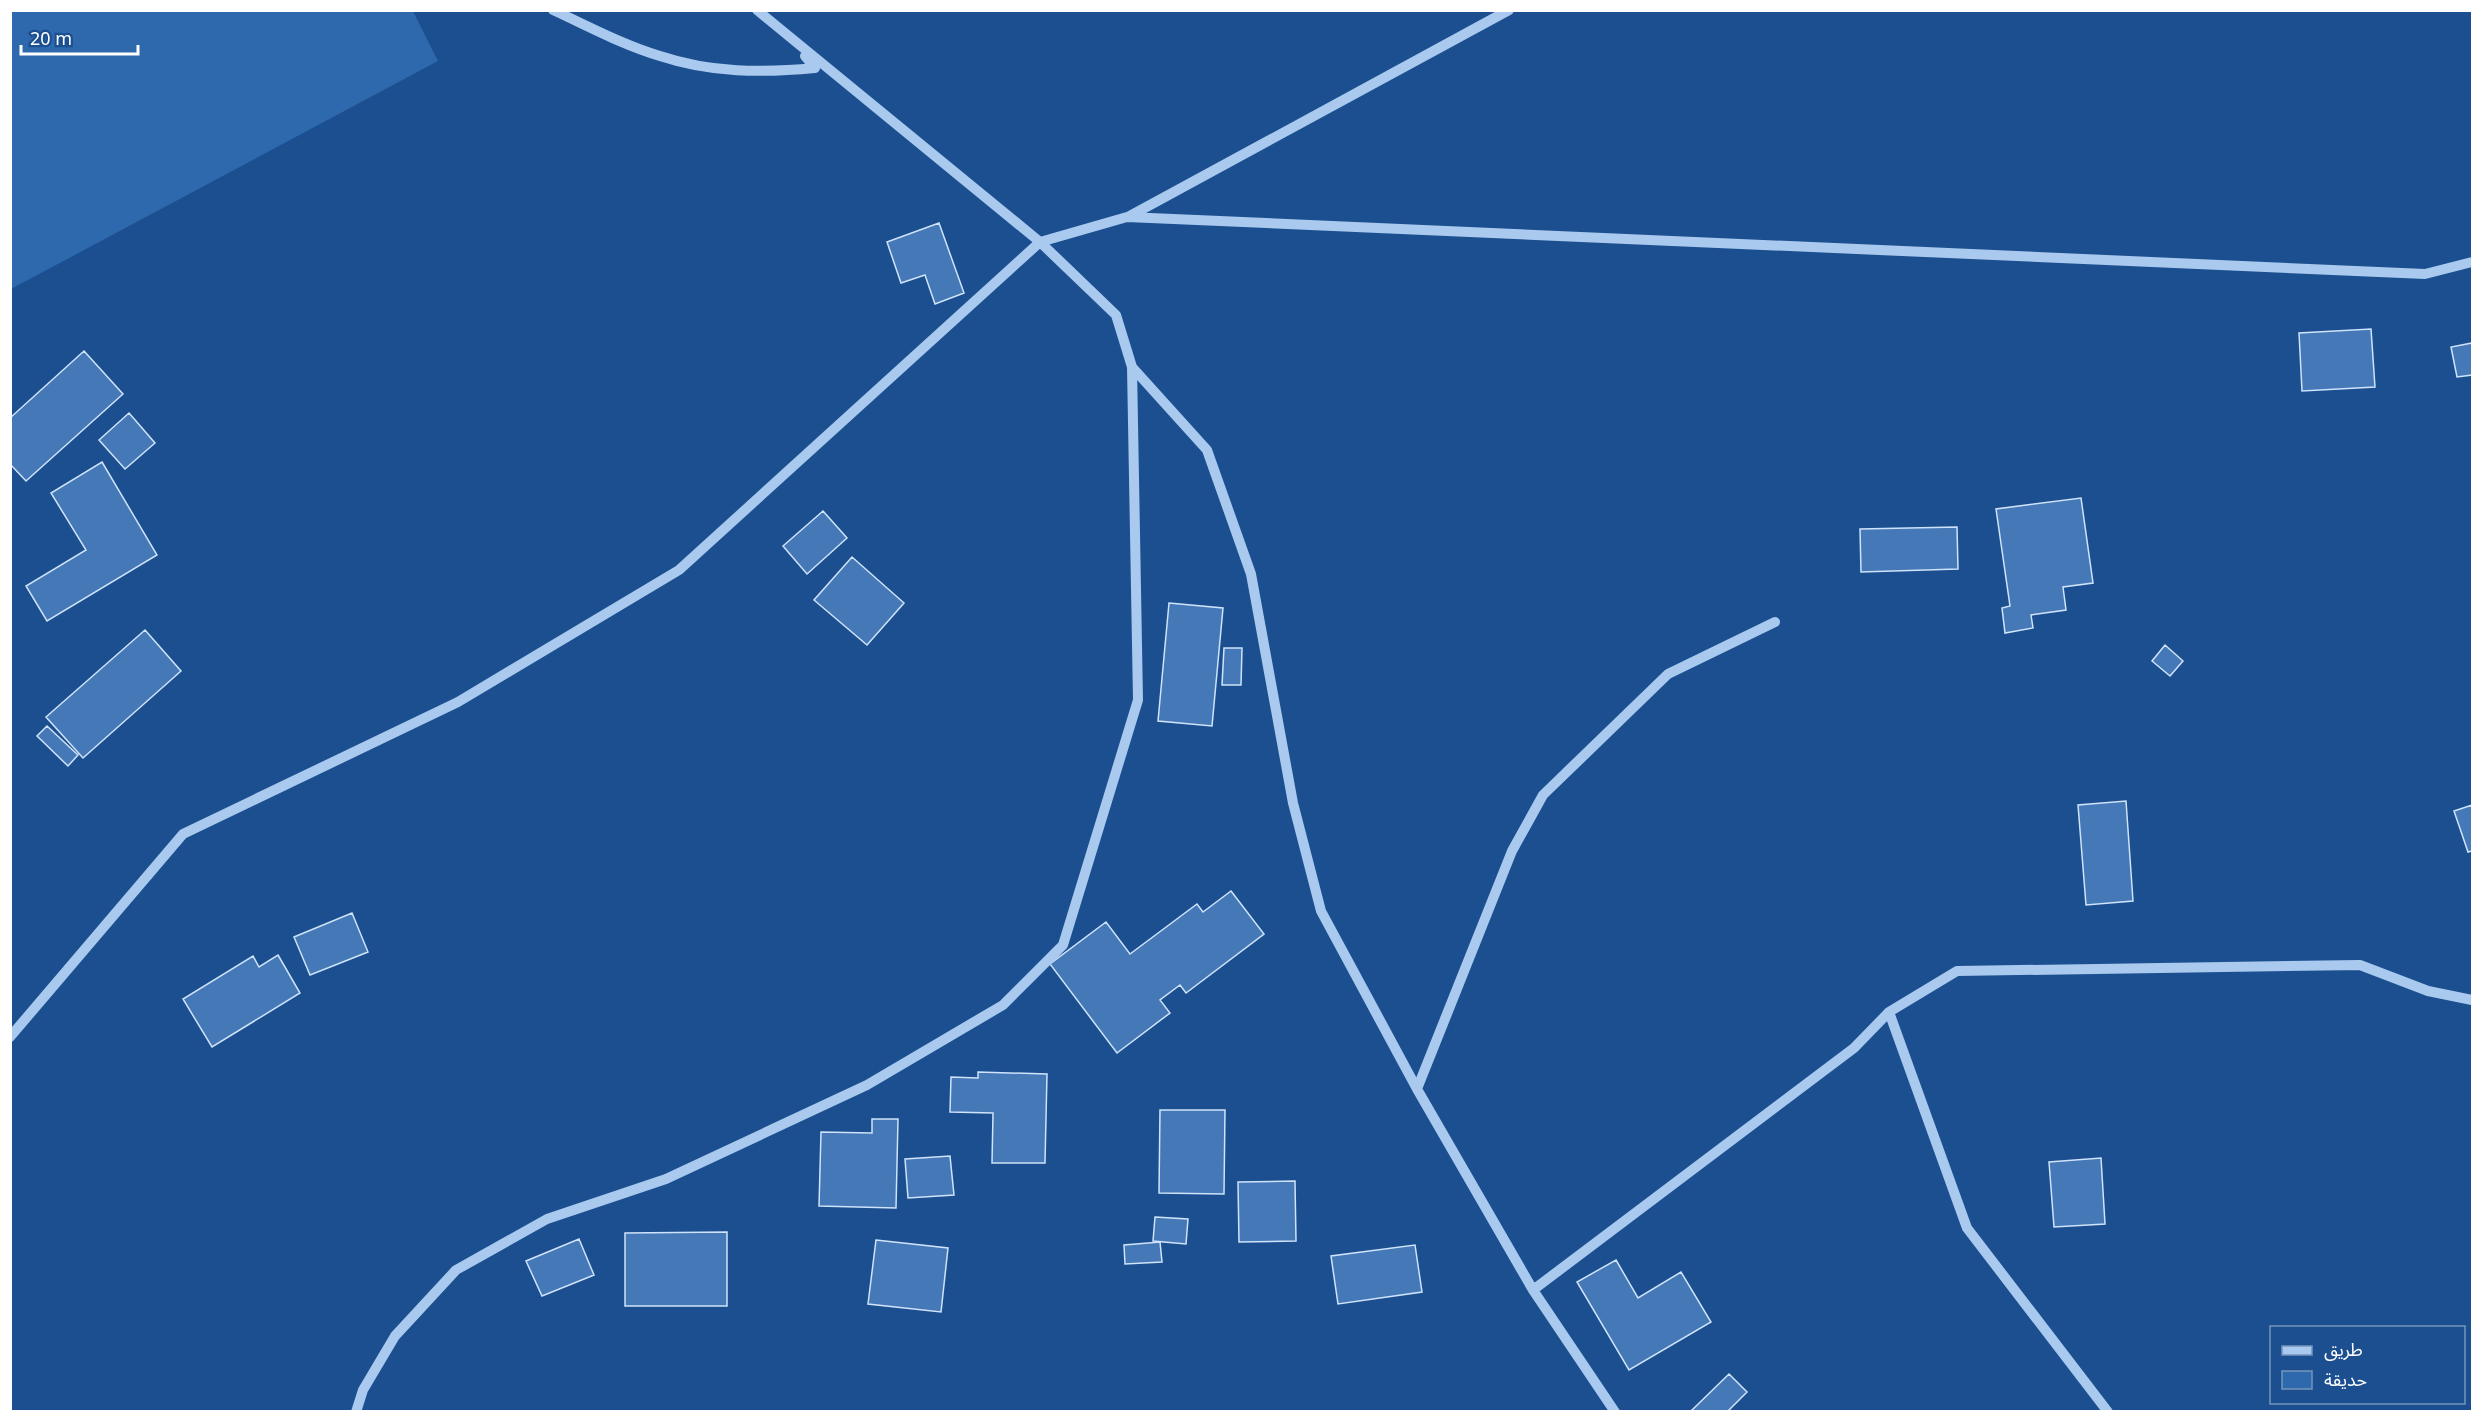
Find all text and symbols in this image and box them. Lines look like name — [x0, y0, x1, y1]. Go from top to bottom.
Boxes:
scale bar — [21, 18, 138, 56]
text: 20 m — [30, 26, 72, 50]
legend — [2270, 1326, 2465, 1404]
text: طريق — [2324, 1337, 2363, 1361]
text: حديقة — [2324, 1367, 2367, 1391]

